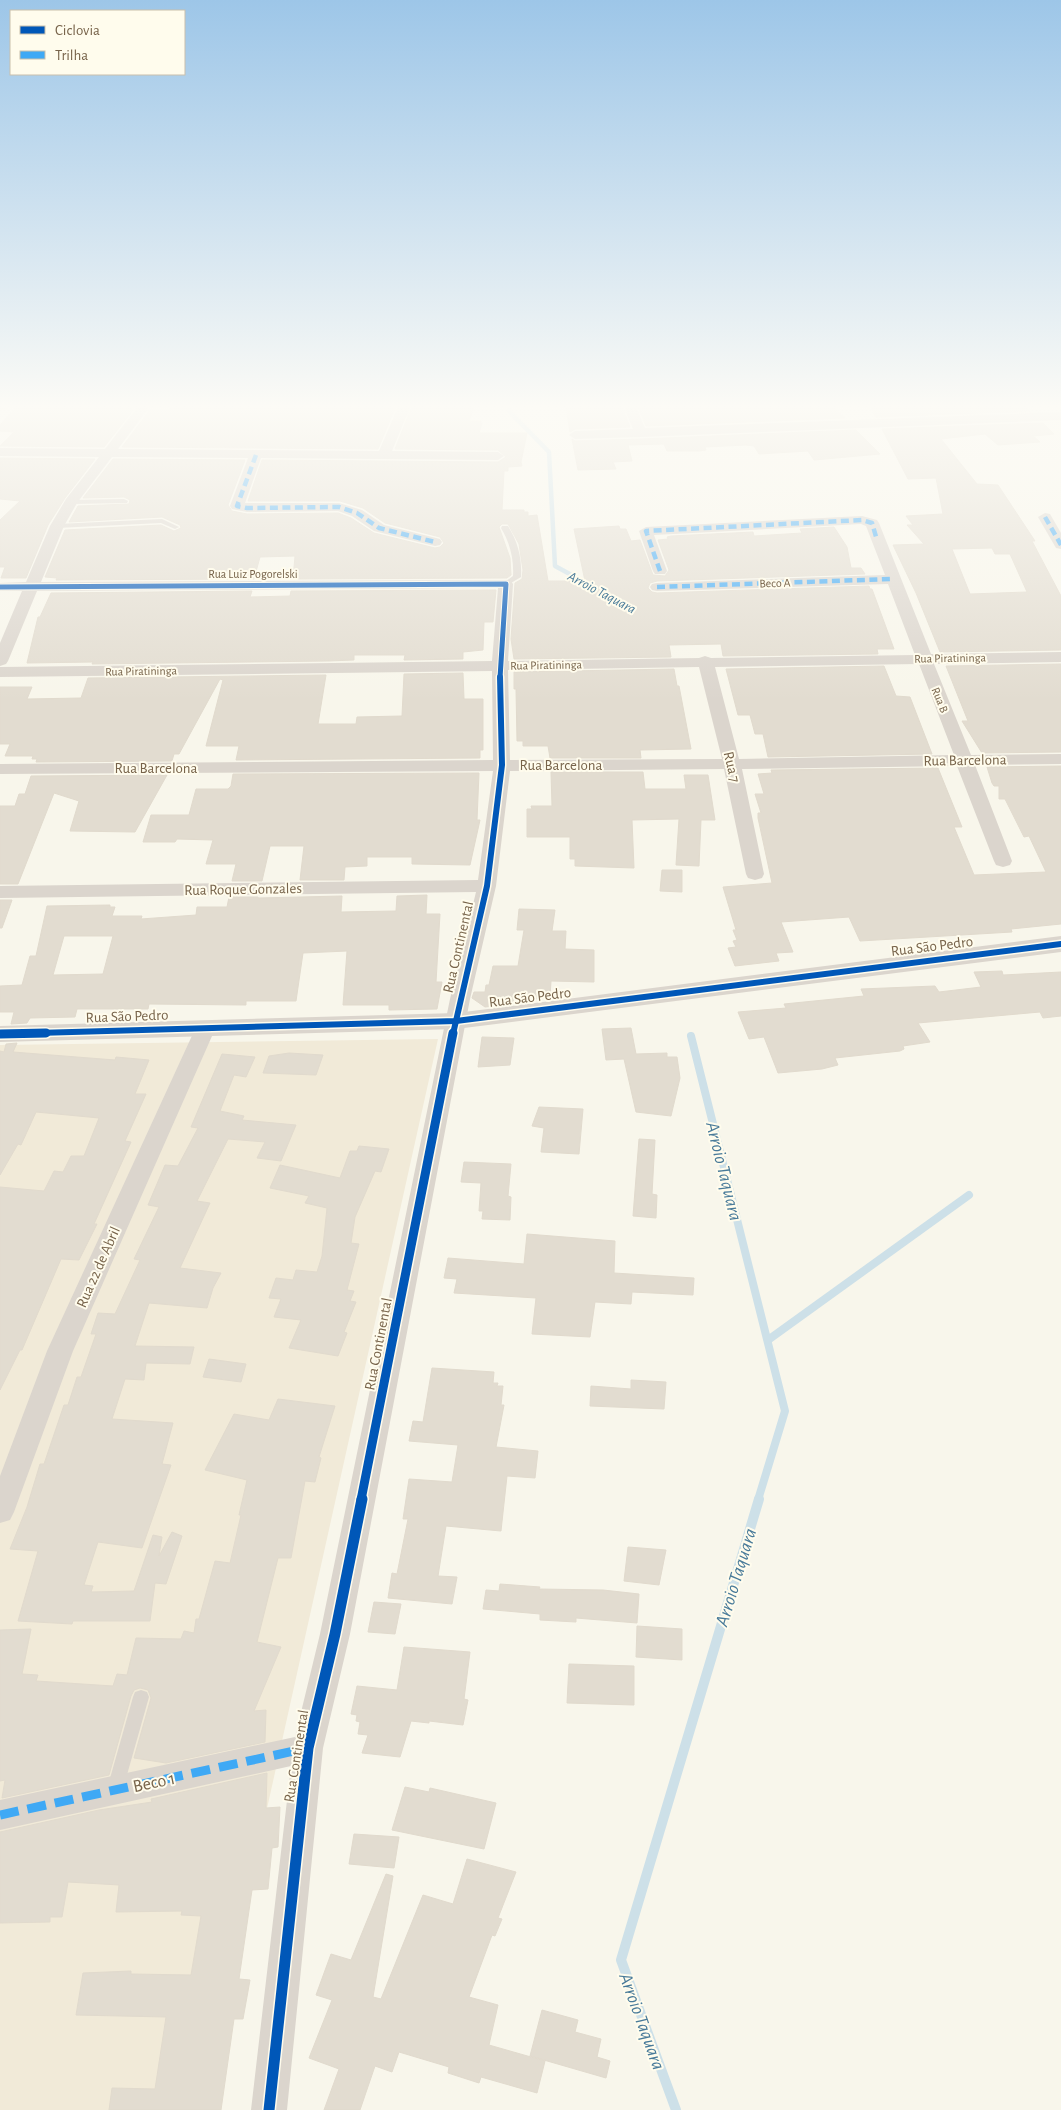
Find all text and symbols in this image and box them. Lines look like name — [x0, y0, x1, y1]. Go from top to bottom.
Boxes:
legend — [10, 10, 185, 75]
text: Ciclovia — [55, 23, 100, 38]
text: Trilha — [55, 48, 88, 63]
street label: Rua Luiz Pogorelski — [208, 568, 298, 580]
water label: Arroio Taquara — [564, 569, 638, 617]
street label: Beco A — [759, 576, 791, 590]
street label: Rua Piratininga — [914, 651, 986, 665]
street label: Rua Piratininga — [510, 658, 582, 672]
street label: Rua Piratininga — [105, 664, 177, 678]
street label: Rua B — [929, 685, 951, 715]
street label: Rua 7 — [721, 750, 742, 784]
street label: Rua Barcelona — [923, 752, 1007, 769]
street label: Rua Barcelona — [519, 758, 603, 773]
street label: Rua Barcelona — [114, 761, 198, 776]
street label: Rua Roque Gonzales — [184, 881, 302, 898]
street label: Rua Continental — [441, 900, 476, 994]
street label: Rua São Pedro — [890, 934, 974, 959]
street label: Rua São Pedro — [488, 985, 572, 1010]
street label: Rua São Pedro — [85, 1008, 169, 1025]
water label: Arroio Taquara — [702, 1119, 745, 1223]
street label: Rua 22 de Abril — [74, 1225, 123, 1310]
street label: Rua Continental — [362, 1297, 395, 1392]
water label: Arroio Taquara — [712, 1526, 760, 1630]
street label: Rua Continental — [282, 1709, 311, 1804]
street label: Beco 1 — [131, 1770, 177, 1796]
water label: Arroio Taquara — [615, 1970, 668, 2072]

